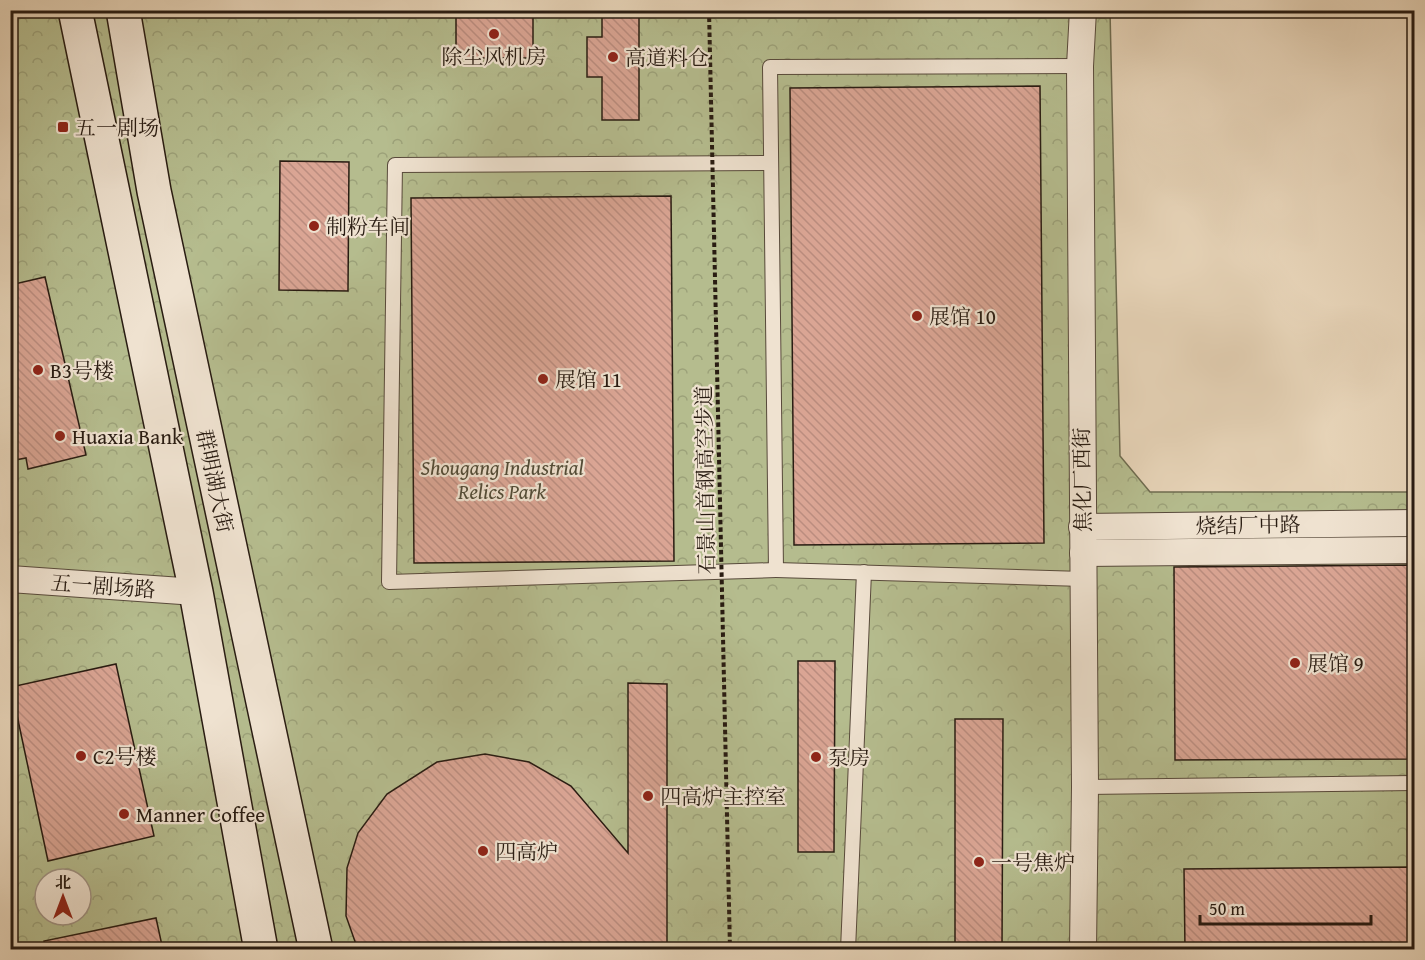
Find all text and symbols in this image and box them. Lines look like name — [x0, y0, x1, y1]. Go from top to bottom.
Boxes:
marker: 除尘风机房 — [487, 27, 501, 41]
place label: 除尘风机房 — [442, 41, 547, 72]
place label: 高道料仓 — [625, 42, 709, 73]
marker: 高道料仓 — [606, 50, 620, 64]
place label: 五一剧场 — [75, 112, 159, 143]
marker: 五一剧场 — [56, 120, 70, 134]
place label: 制粉车间 — [326, 211, 410, 242]
marker: 制粉车间 — [307, 219, 321, 233]
place label: 展馆 10 — [929, 301, 996, 332]
marker: 展馆 10 — [910, 309, 924, 323]
place label: B3号楼 — [50, 355, 114, 386]
marker: B3号楼 — [31, 363, 45, 377]
place label: 展馆 11 — [555, 364, 622, 395]
marker: 展馆 11 — [536, 372, 550, 386]
street label: 石景山首钢高空步道 — [688, 385, 722, 575]
place label: Huaxia Bank — [72, 421, 183, 452]
street label: 群明湖大街 — [189, 426, 241, 536]
street label: 焦化厂西街 — [1066, 427, 1098, 533]
marker: Huaxia Bank — [53, 429, 67, 443]
park label: Shougang Industrial Relics Park — [420, 452, 584, 507]
street label: 烧结厂中路 — [1195, 509, 1301, 541]
street label: 五一剧场路 — [50, 567, 156, 605]
place label: 展馆 9 — [1307, 648, 1364, 679]
marker: 展馆 9 — [1288, 656, 1302, 670]
place label: C2号楼 — [93, 741, 157, 772]
place label: 泵房 — [828, 742, 870, 773]
marker: C2号楼 — [74, 749, 88, 763]
marker: 泵房 — [809, 750, 823, 764]
place label: 四高炉主控室 — [660, 781, 786, 812]
marker: 四高炉主控室 — [641, 789, 655, 803]
place label: Manner Coffee — [136, 799, 265, 830]
marker: Manner Coffee — [117, 807, 131, 821]
place label: 四高炉 — [495, 836, 558, 867]
marker: 四高炉 — [476, 844, 490, 858]
place label: 一号焦炉 — [991, 847, 1075, 878]
marker: 一号焦炉 — [972, 855, 986, 869]
north arrow — [33, 867, 93, 927]
text: 北 — [55, 870, 71, 894]
scale bar — [1200, 888, 1371, 926]
text: 50 m — [1209, 895, 1245, 922]

